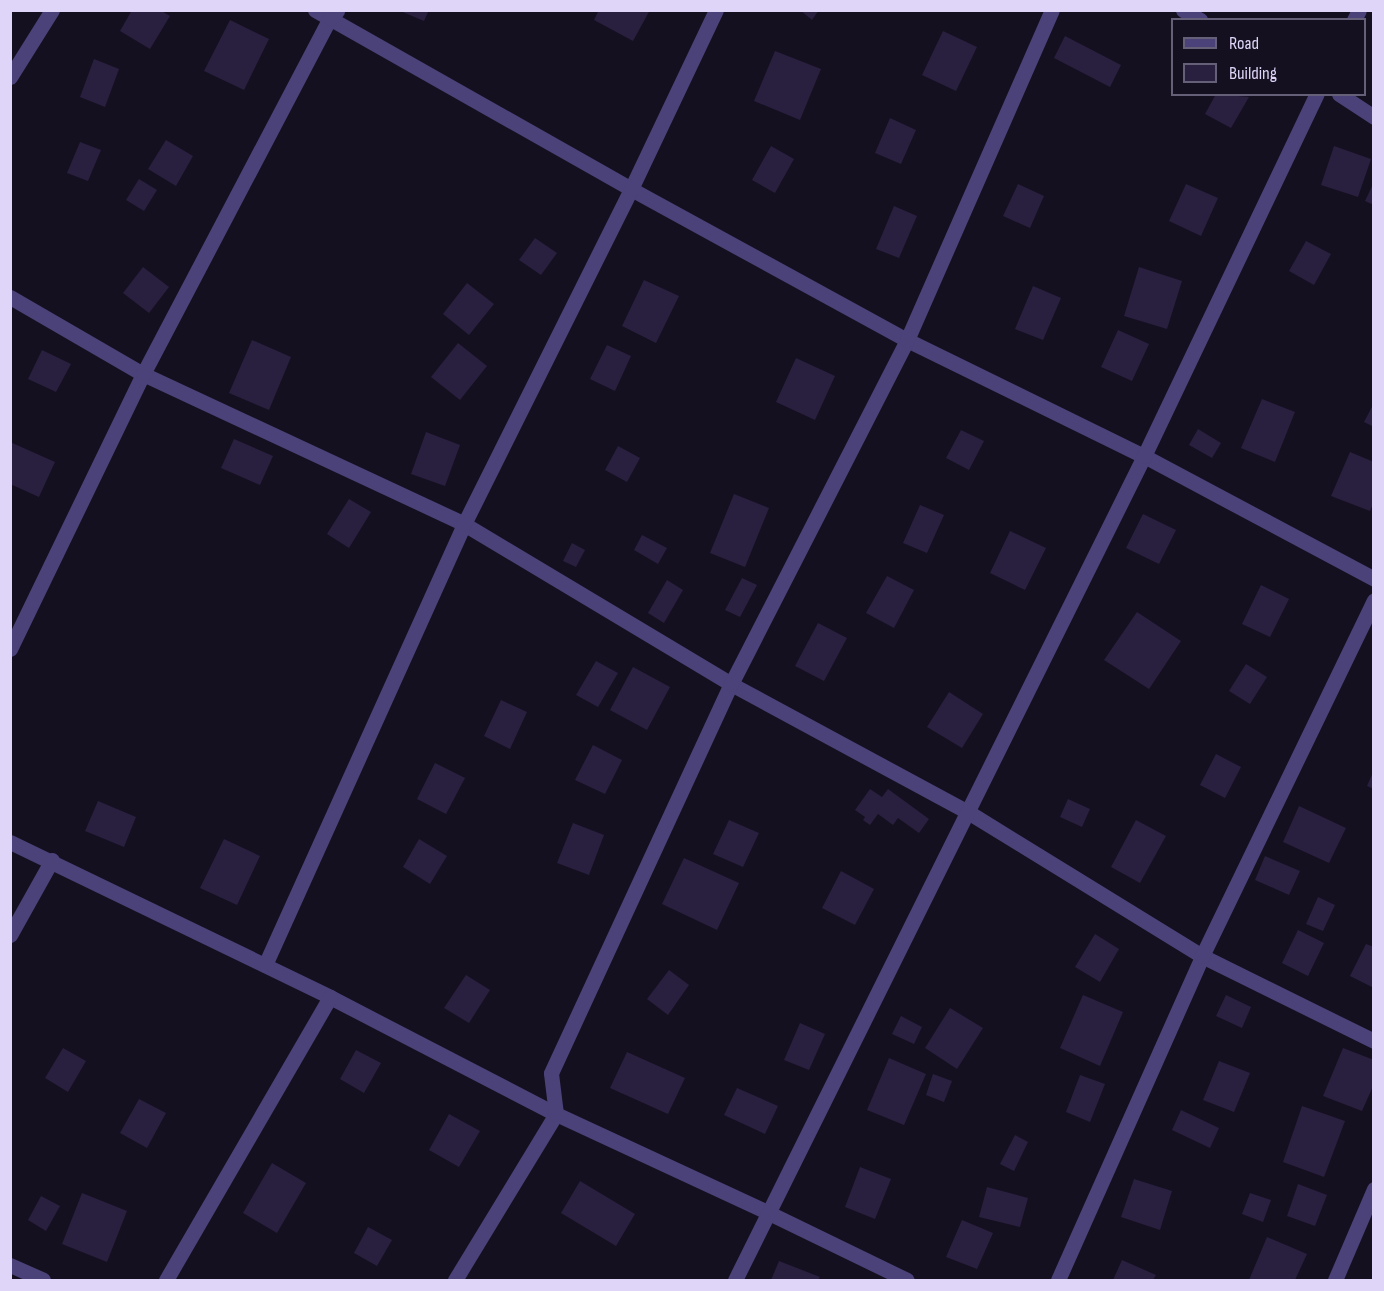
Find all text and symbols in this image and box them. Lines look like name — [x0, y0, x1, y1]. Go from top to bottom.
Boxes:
legend — [1171, 18, 1366, 96]
text: Road — [1229, 33, 1259, 54]
text: Building — [1229, 63, 1277, 84]

